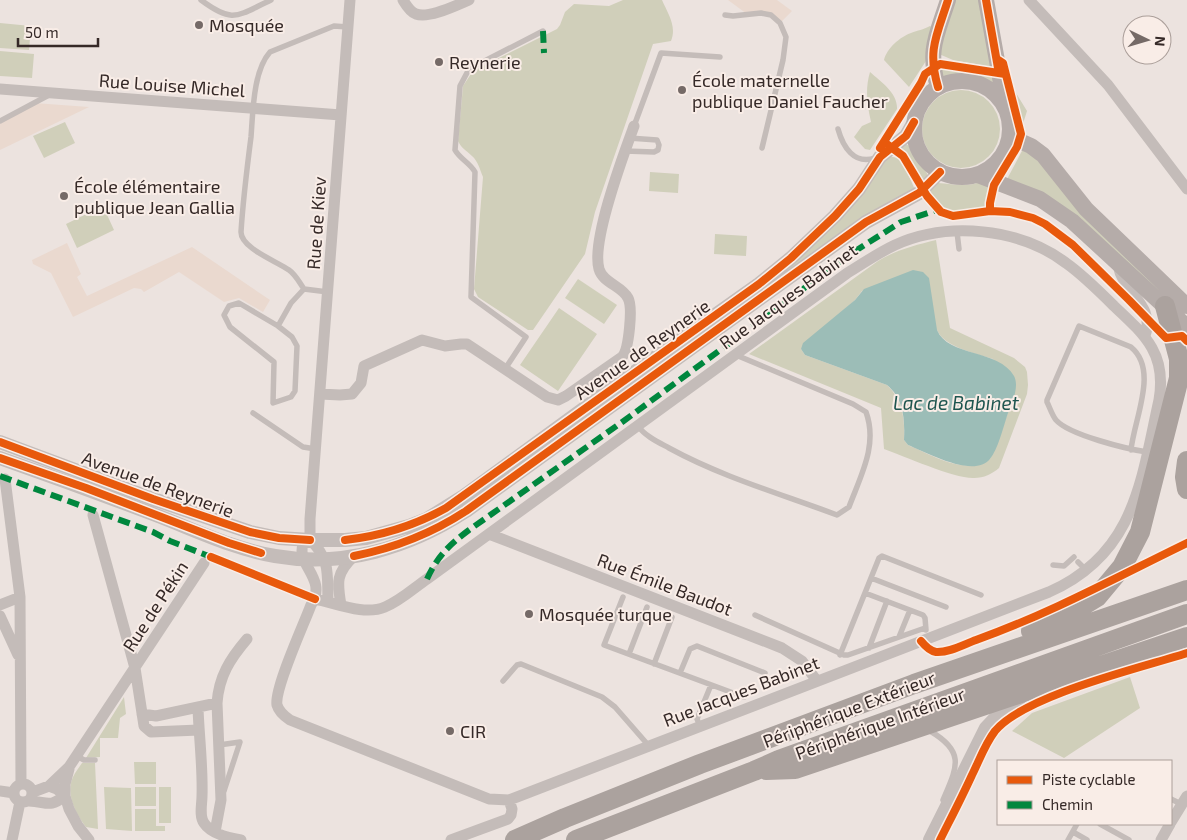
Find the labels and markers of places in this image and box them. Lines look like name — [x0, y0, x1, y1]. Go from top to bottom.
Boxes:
place label: Mosquée — [209, 14, 284, 36]
marker: Mosquée — [193, 19, 205, 31]
place label: Reynerie — [449, 51, 521, 73]
marker: Reynerie — [433, 56, 445, 68]
place label: École maternelle publique Daniel Faucher — [692, 69, 888, 112]
marker: École maternelle publique Daniel Faucher — [676, 84, 688, 96]
place label: École élémentaire publique Jean Gallia — [74, 175, 235, 218]
marker: École élémentaire publique Jean Gallia — [58, 190, 70, 202]
place label: Mosquée turque — [539, 603, 672, 625]
marker: Mosquée turque — [523, 608, 535, 620]
place label: CIR — [460, 720, 486, 742]
marker: CIR — [444, 725, 456, 737]

